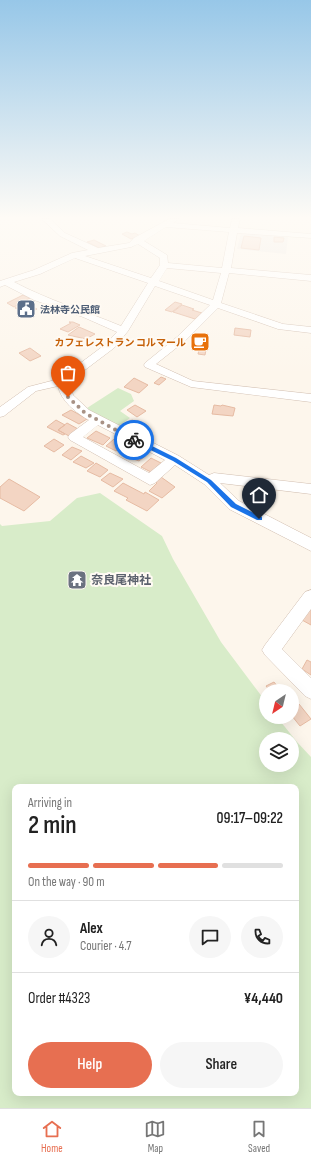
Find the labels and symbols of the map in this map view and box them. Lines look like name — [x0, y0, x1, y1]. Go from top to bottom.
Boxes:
public building icon: 法林寺公民館 — [15, 298, 37, 320]
place label: 法林寺公民館 — [40, 304, 100, 316]
cafe icon: カフェレストラン コルマール — [189, 331, 211, 353]
place label: カフェレストラン コルマール — [54, 337, 186, 349]
pin — [51, 356, 85, 397]
courier — [114, 420, 154, 460]
pin — [242, 478, 276, 519]
temple icon: 奈良尾神社 — [66, 569, 88, 591]
place label: 奈良尾神社 — [91, 573, 151, 588]
north arrow — [259, 684, 299, 724]

